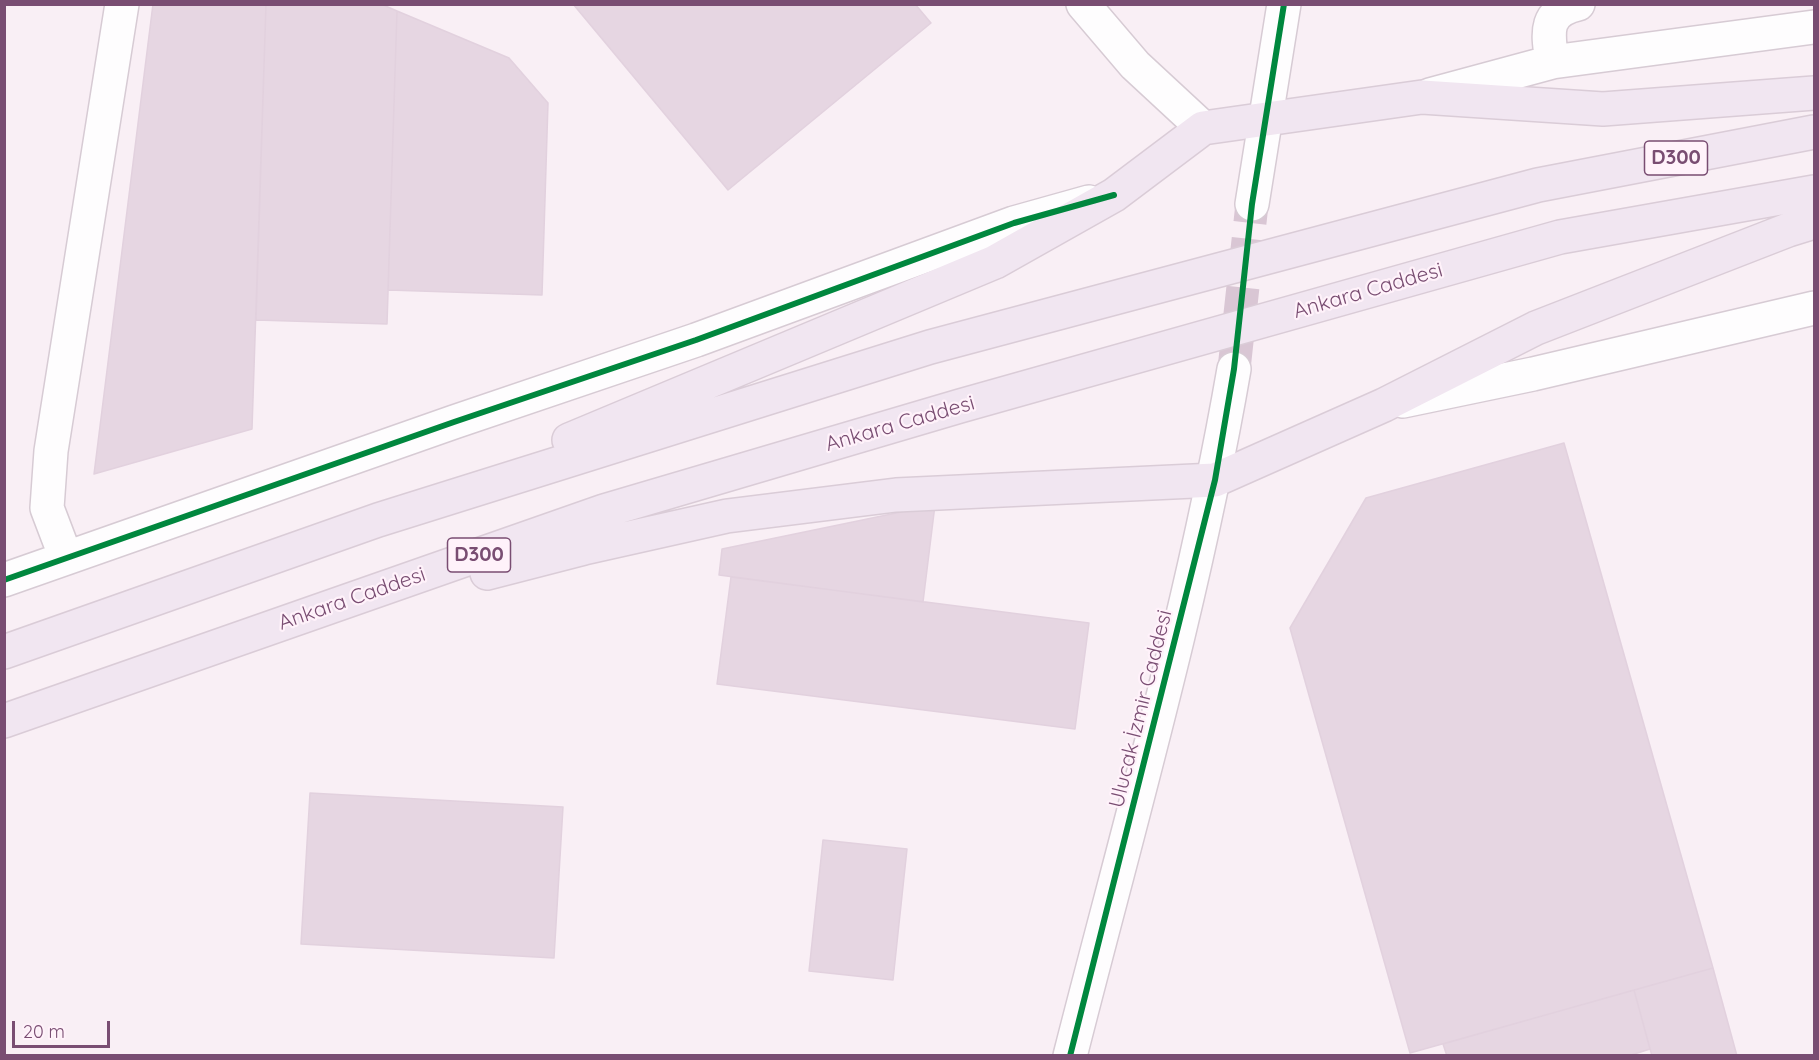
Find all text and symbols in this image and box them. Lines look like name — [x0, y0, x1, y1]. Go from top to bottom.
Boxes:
road number: D300 — [1644, 141, 1708, 175]
street label: Ankara Caddesi — [1291, 258, 1445, 324]
street label: Ankara Caddesi — [823, 391, 977, 457]
road number: D300 — [448, 538, 510, 572]
street label: Ankara Caddesi — [275, 562, 429, 636]
street label: Ulucak İzmir Caddesi — [1104, 607, 1178, 811]
scale bar — [15, 1009, 112, 1047]
text: 20 m — [23, 1020, 65, 1043]

